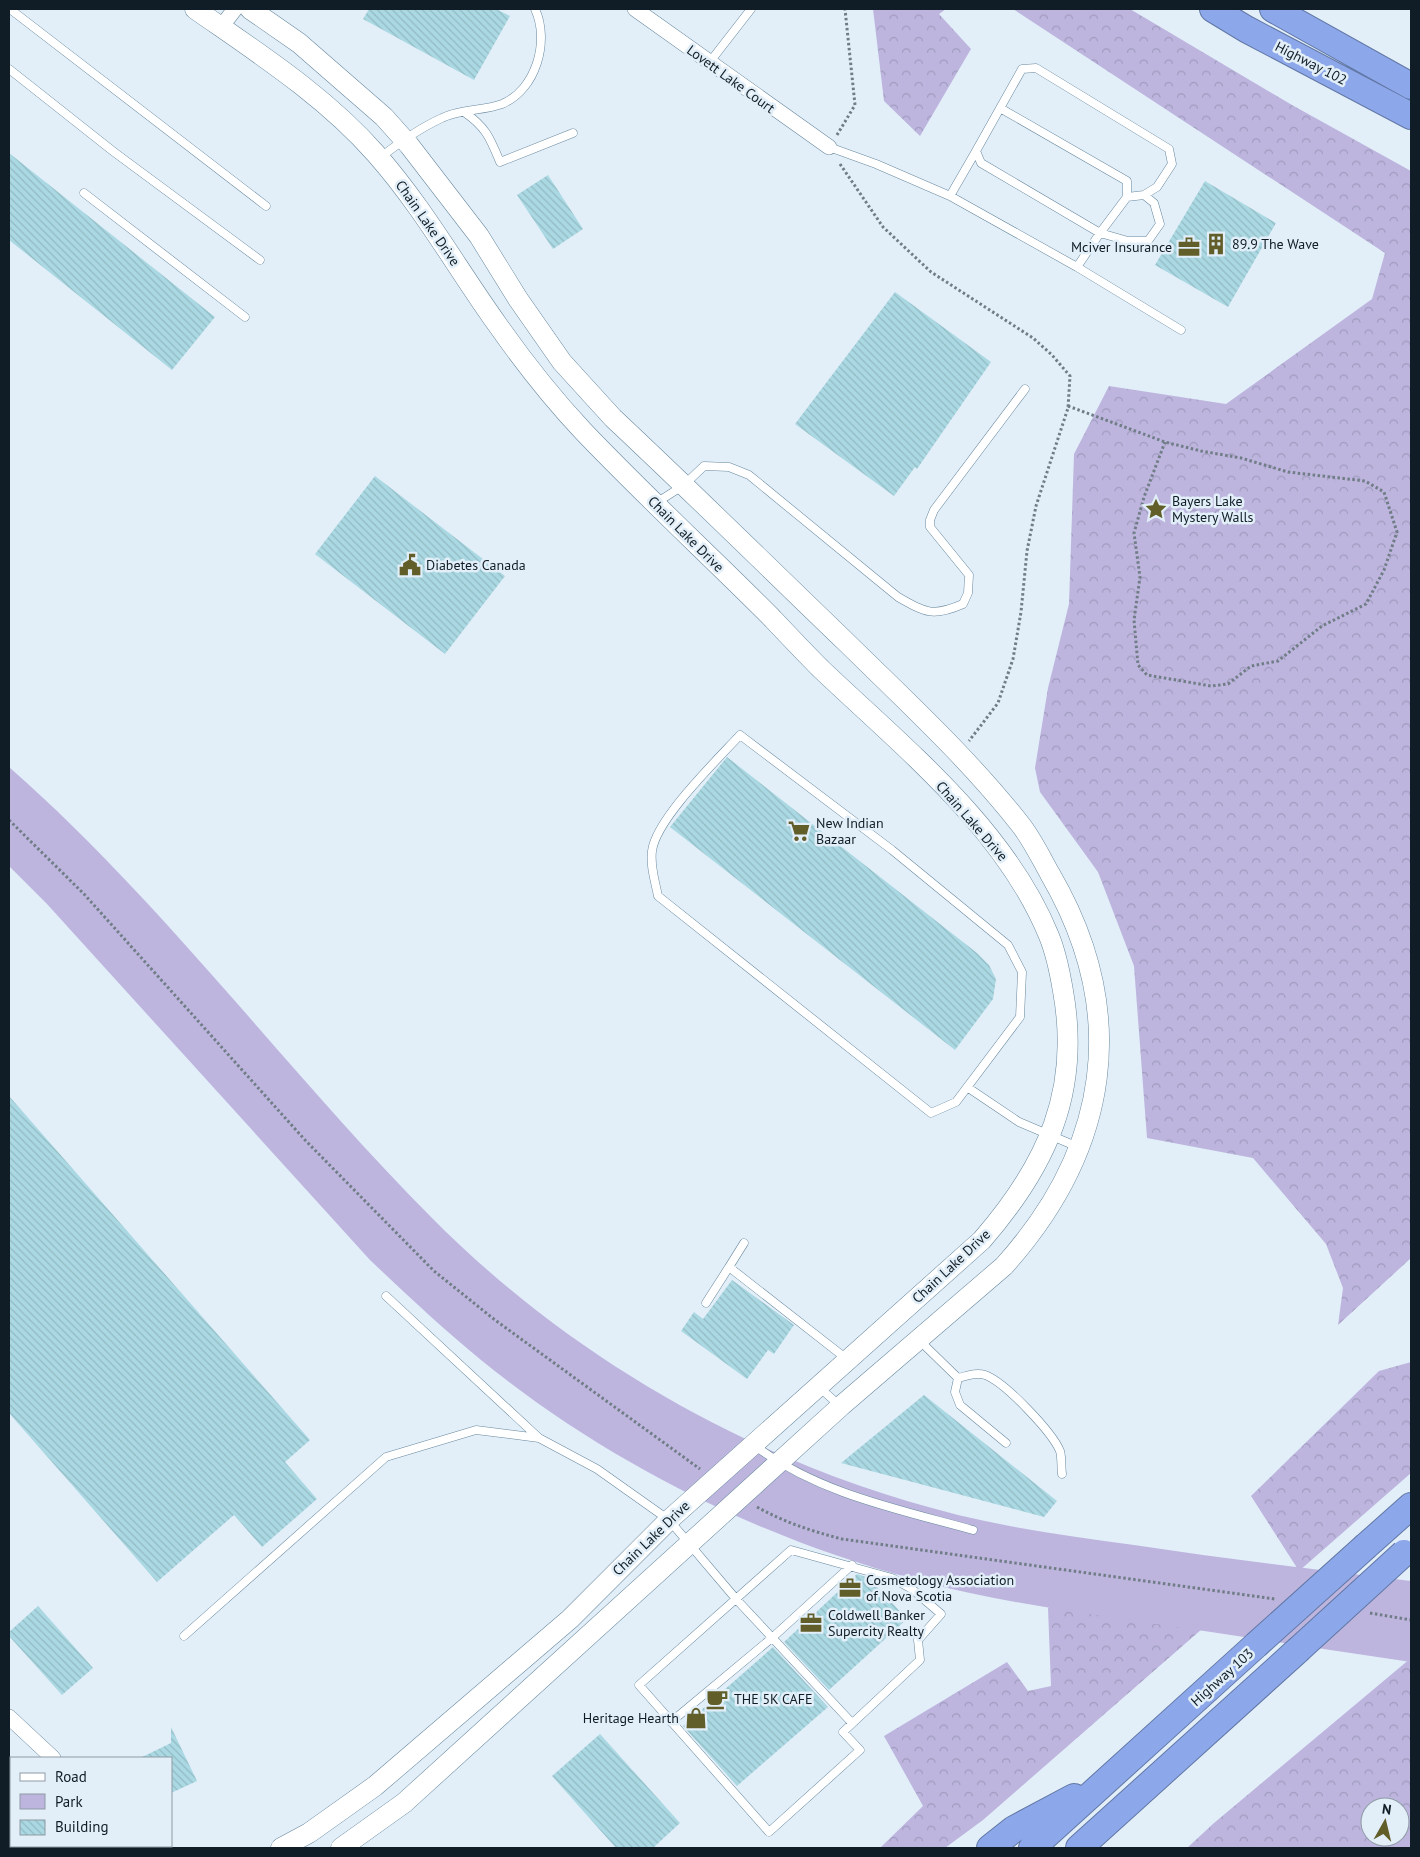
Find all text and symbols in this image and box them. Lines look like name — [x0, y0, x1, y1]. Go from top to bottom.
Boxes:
street label: Highway 102 — [1272, 37, 1350, 89]
street label: Lovett Lake Court — [683, 41, 779, 117]
street label: Chain Lake Drive — [392, 177, 464, 269]
building icon: 89.9 The Wave — [1203, 231, 1229, 257]
office icon: Mciver Insurance — [1176, 234, 1202, 260]
place label: 89.9 The Wave — [1232, 235, 1319, 253]
place label: Mciver Insurance — [1071, 238, 1172, 256]
street label: Chain Lake Drive — [644, 492, 728, 576]
place label: Bayers Lake Mystery Walls — [1172, 492, 1254, 526]
place icon: Bayers Lake Mystery Walls — [1143, 496, 1169, 522]
public building icon: Diabetes Canada — [397, 552, 423, 578]
place label: Diabetes Canada — [426, 556, 526, 574]
street label: Chain Lake Drive — [932, 777, 1012, 865]
place label: New Indian Bazaar — [816, 814, 884, 848]
supermarket icon: New Indian Bazaar — [786, 818, 812, 844]
street label: Chain Lake Drive — [908, 1225, 994, 1307]
street label: Chain Lake Drive — [609, 1497, 693, 1579]
place label: Cosmetology Association of Nova Scotia — [866, 1571, 1014, 1605]
office icon: Cosmetology Association of Nova Scotia — [837, 1575, 863, 1601]
place label: Coldwell Banker Supercity Realty — [828, 1606, 925, 1640]
office icon: Coldwell Banker Supercity Realty — [798, 1610, 824, 1636]
street label: Highway 103 — [1187, 1644, 1257, 1710]
cafe icon: THE 5K CAFE — [704, 1686, 730, 1712]
place label: THE 5K CAFE — [734, 1690, 812, 1708]
shop icon: Heritage Hearth — [683, 1705, 709, 1731]
place label: Heritage Hearth — [583, 1709, 679, 1727]
legend — [10, 1757, 172, 1847]
text: Road — [55, 1767, 87, 1786]
text: Park — [55, 1792, 83, 1811]
north arrow — [1360, 1797, 1410, 1847]
text: N — [1381, 1800, 1393, 1819]
text: Building — [55, 1817, 109, 1836]

